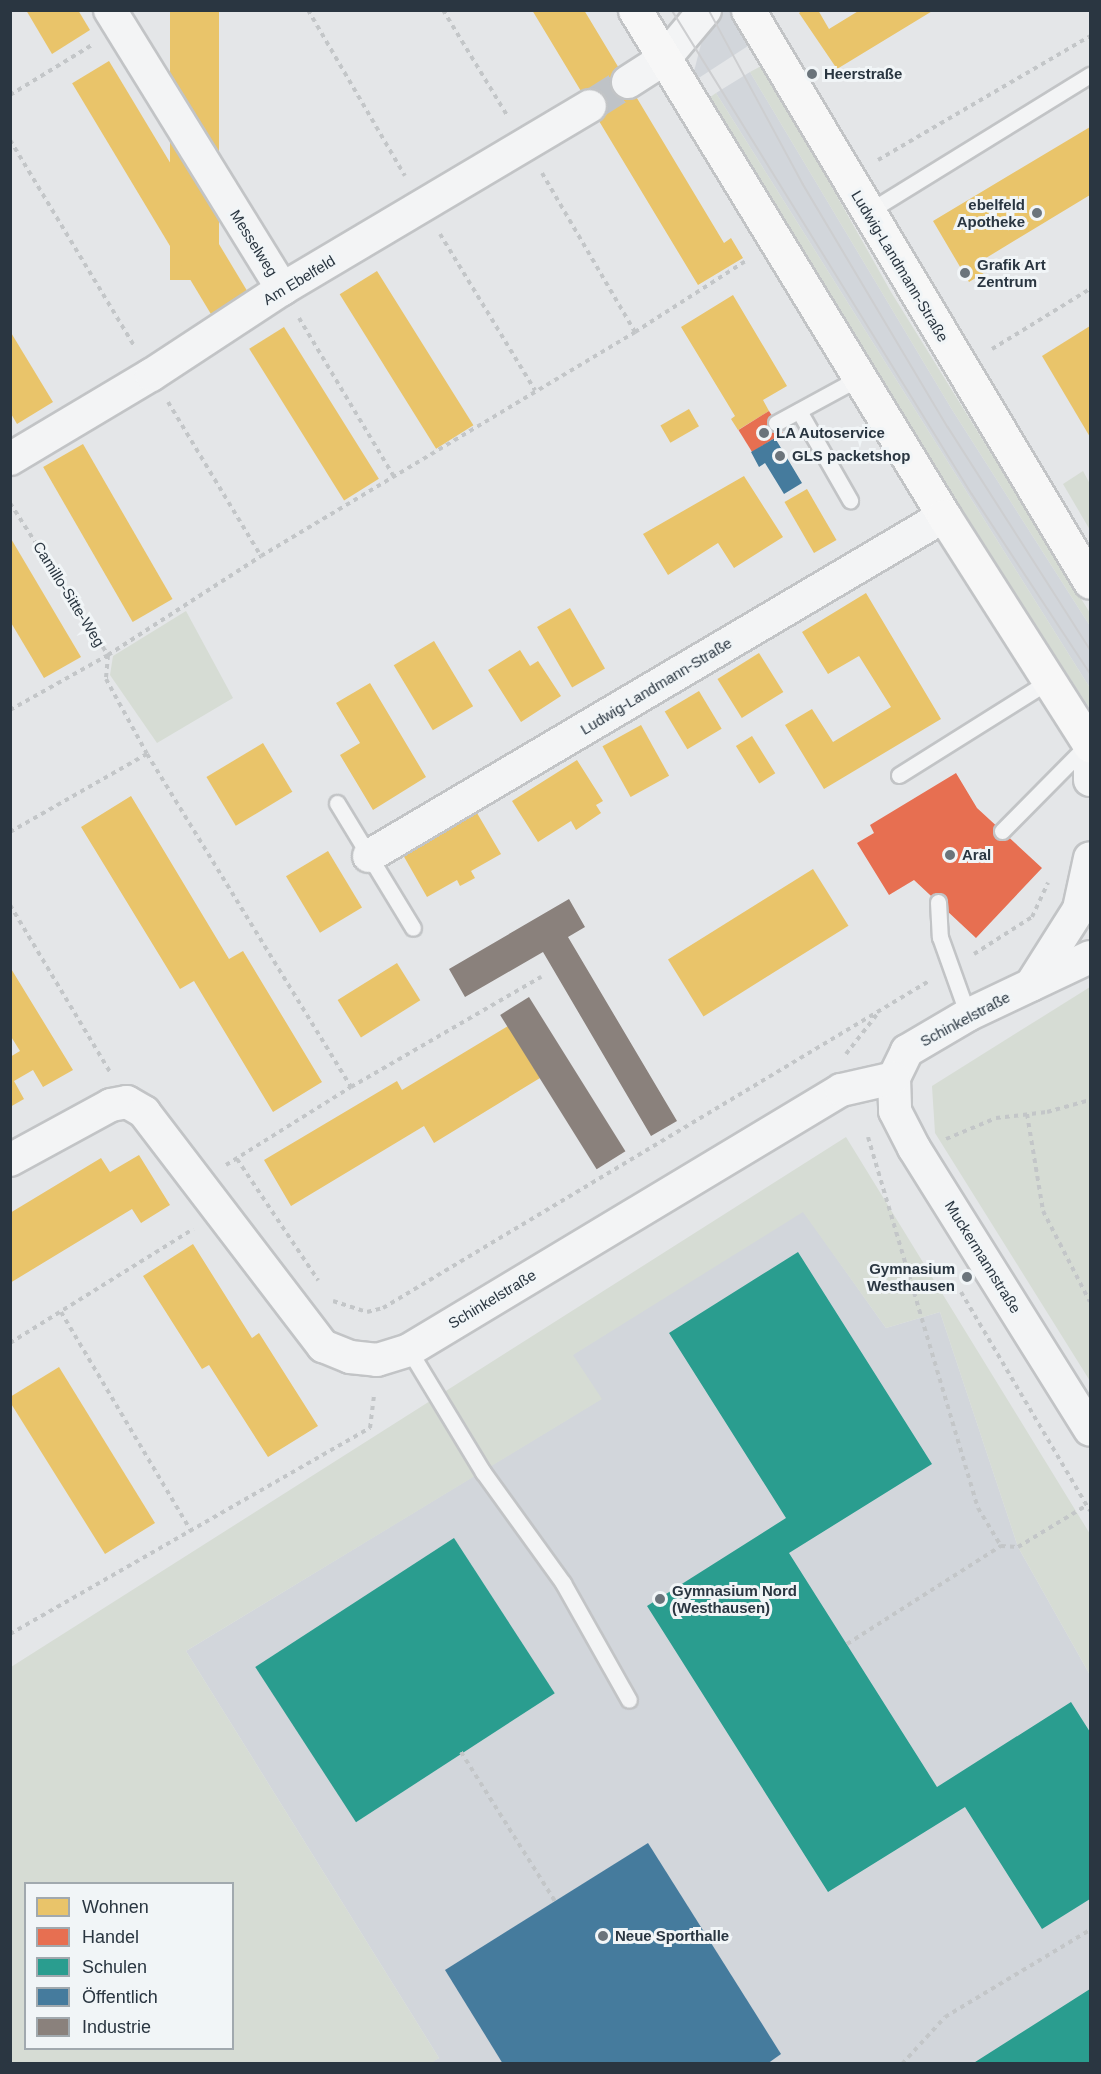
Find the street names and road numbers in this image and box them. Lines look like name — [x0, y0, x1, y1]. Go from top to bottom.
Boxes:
street label: Ludwig-Landmann-Straße — [848, 187, 952, 345]
street label: Messelweg — [226, 206, 282, 280]
street label: Am Ebelfeld — [260, 251, 338, 309]
street label: Camillo-Sitte-Weg — [29, 538, 109, 650]
street label: Ludwig-Landmann-Straße — [577, 634, 735, 738]
street label: Schinkelstraße — [917, 988, 1013, 1050]
street label: Muckermannstraße — [941, 1197, 1025, 1317]
street label: Schinkelstraße — [445, 1266, 539, 1332]

